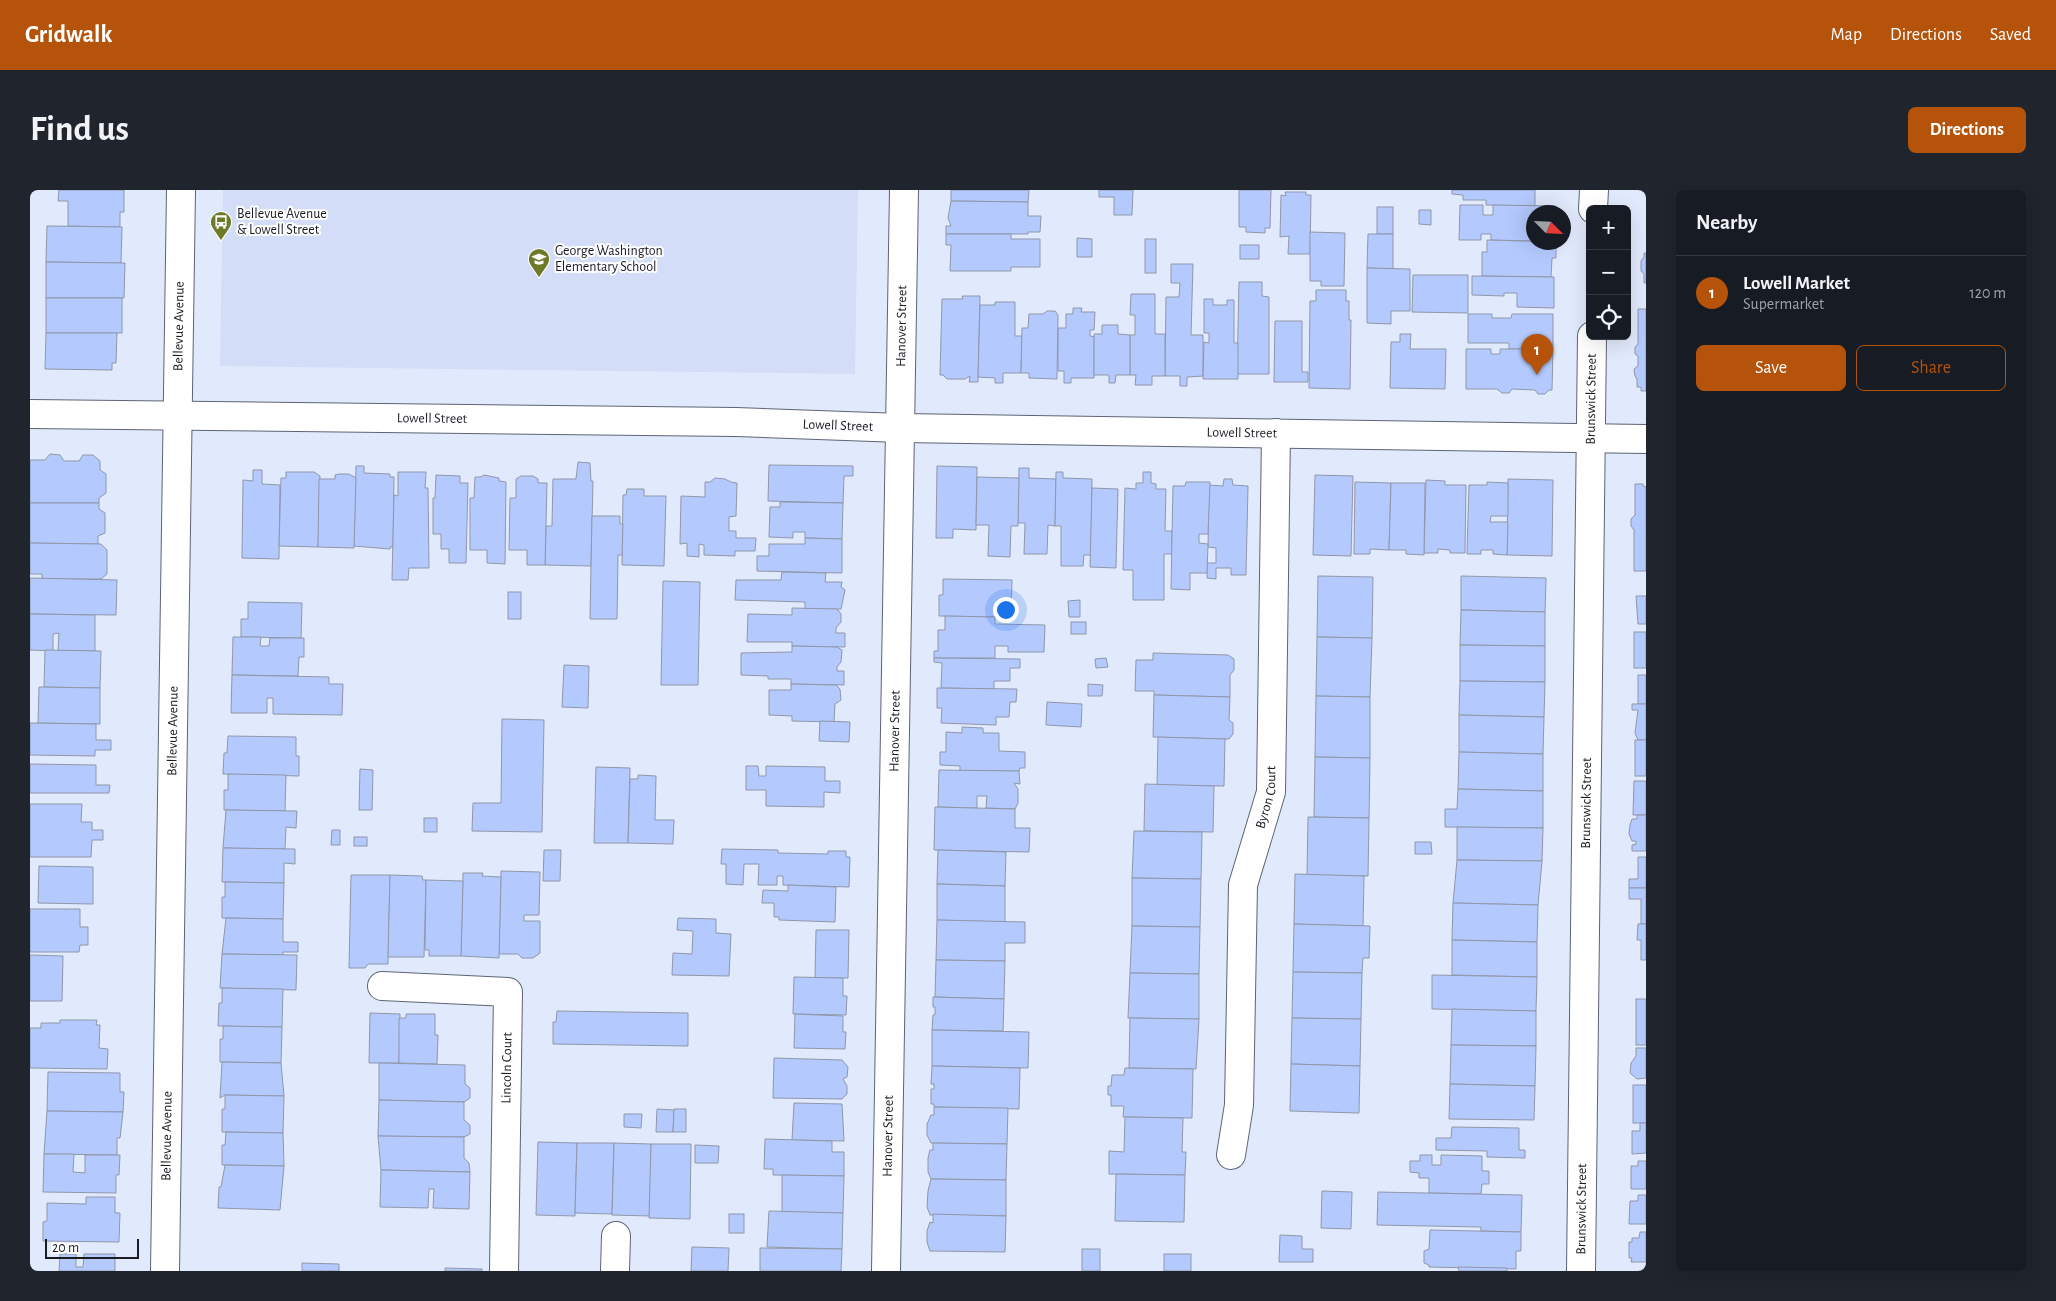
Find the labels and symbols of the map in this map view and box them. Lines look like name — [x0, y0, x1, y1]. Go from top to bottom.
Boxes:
north arrow — [1526, 205, 1571, 250]
place label: Bellevue Avenue & Lowell Street — [237, 207, 327, 237]
bus stop icon: Bellevue Avenue & Lowell Street — [209, 210, 233, 241]
place label: George Washington Elementary School — [555, 244, 663, 274]
school or university icon: George Washington Elementary School — [527, 247, 551, 278]
street label: Bellevue Avenue — [171, 281, 187, 371]
street label: Hanover Street — [894, 285, 909, 367]
pin: 1 — [1521, 334, 1553, 375]
street label: Brunswick Street — [1584, 353, 1599, 445]
street label: Lowell Street — [397, 411, 468, 426]
street label: Lowell Street — [803, 417, 874, 434]
street label: Lowell Street — [1207, 426, 1278, 441]
your location — [993, 597, 1019, 623]
street label: Bellevue Avenue — [165, 686, 181, 776]
street label: Hanover Street — [887, 690, 903, 772]
street label: Brunswick Street — [1579, 757, 1594, 849]
street label: Byron Court — [1253, 765, 1279, 830]
street label: Lincoln Court — [499, 1032, 515, 1104]
street label: Bellevue Avenue — [159, 1091, 175, 1181]
street label: Hanover Street — [881, 1095, 896, 1177]
street label: Brunswick Street — [1574, 1163, 1589, 1255]
scale bar — [45, 1236, 139, 1259]

